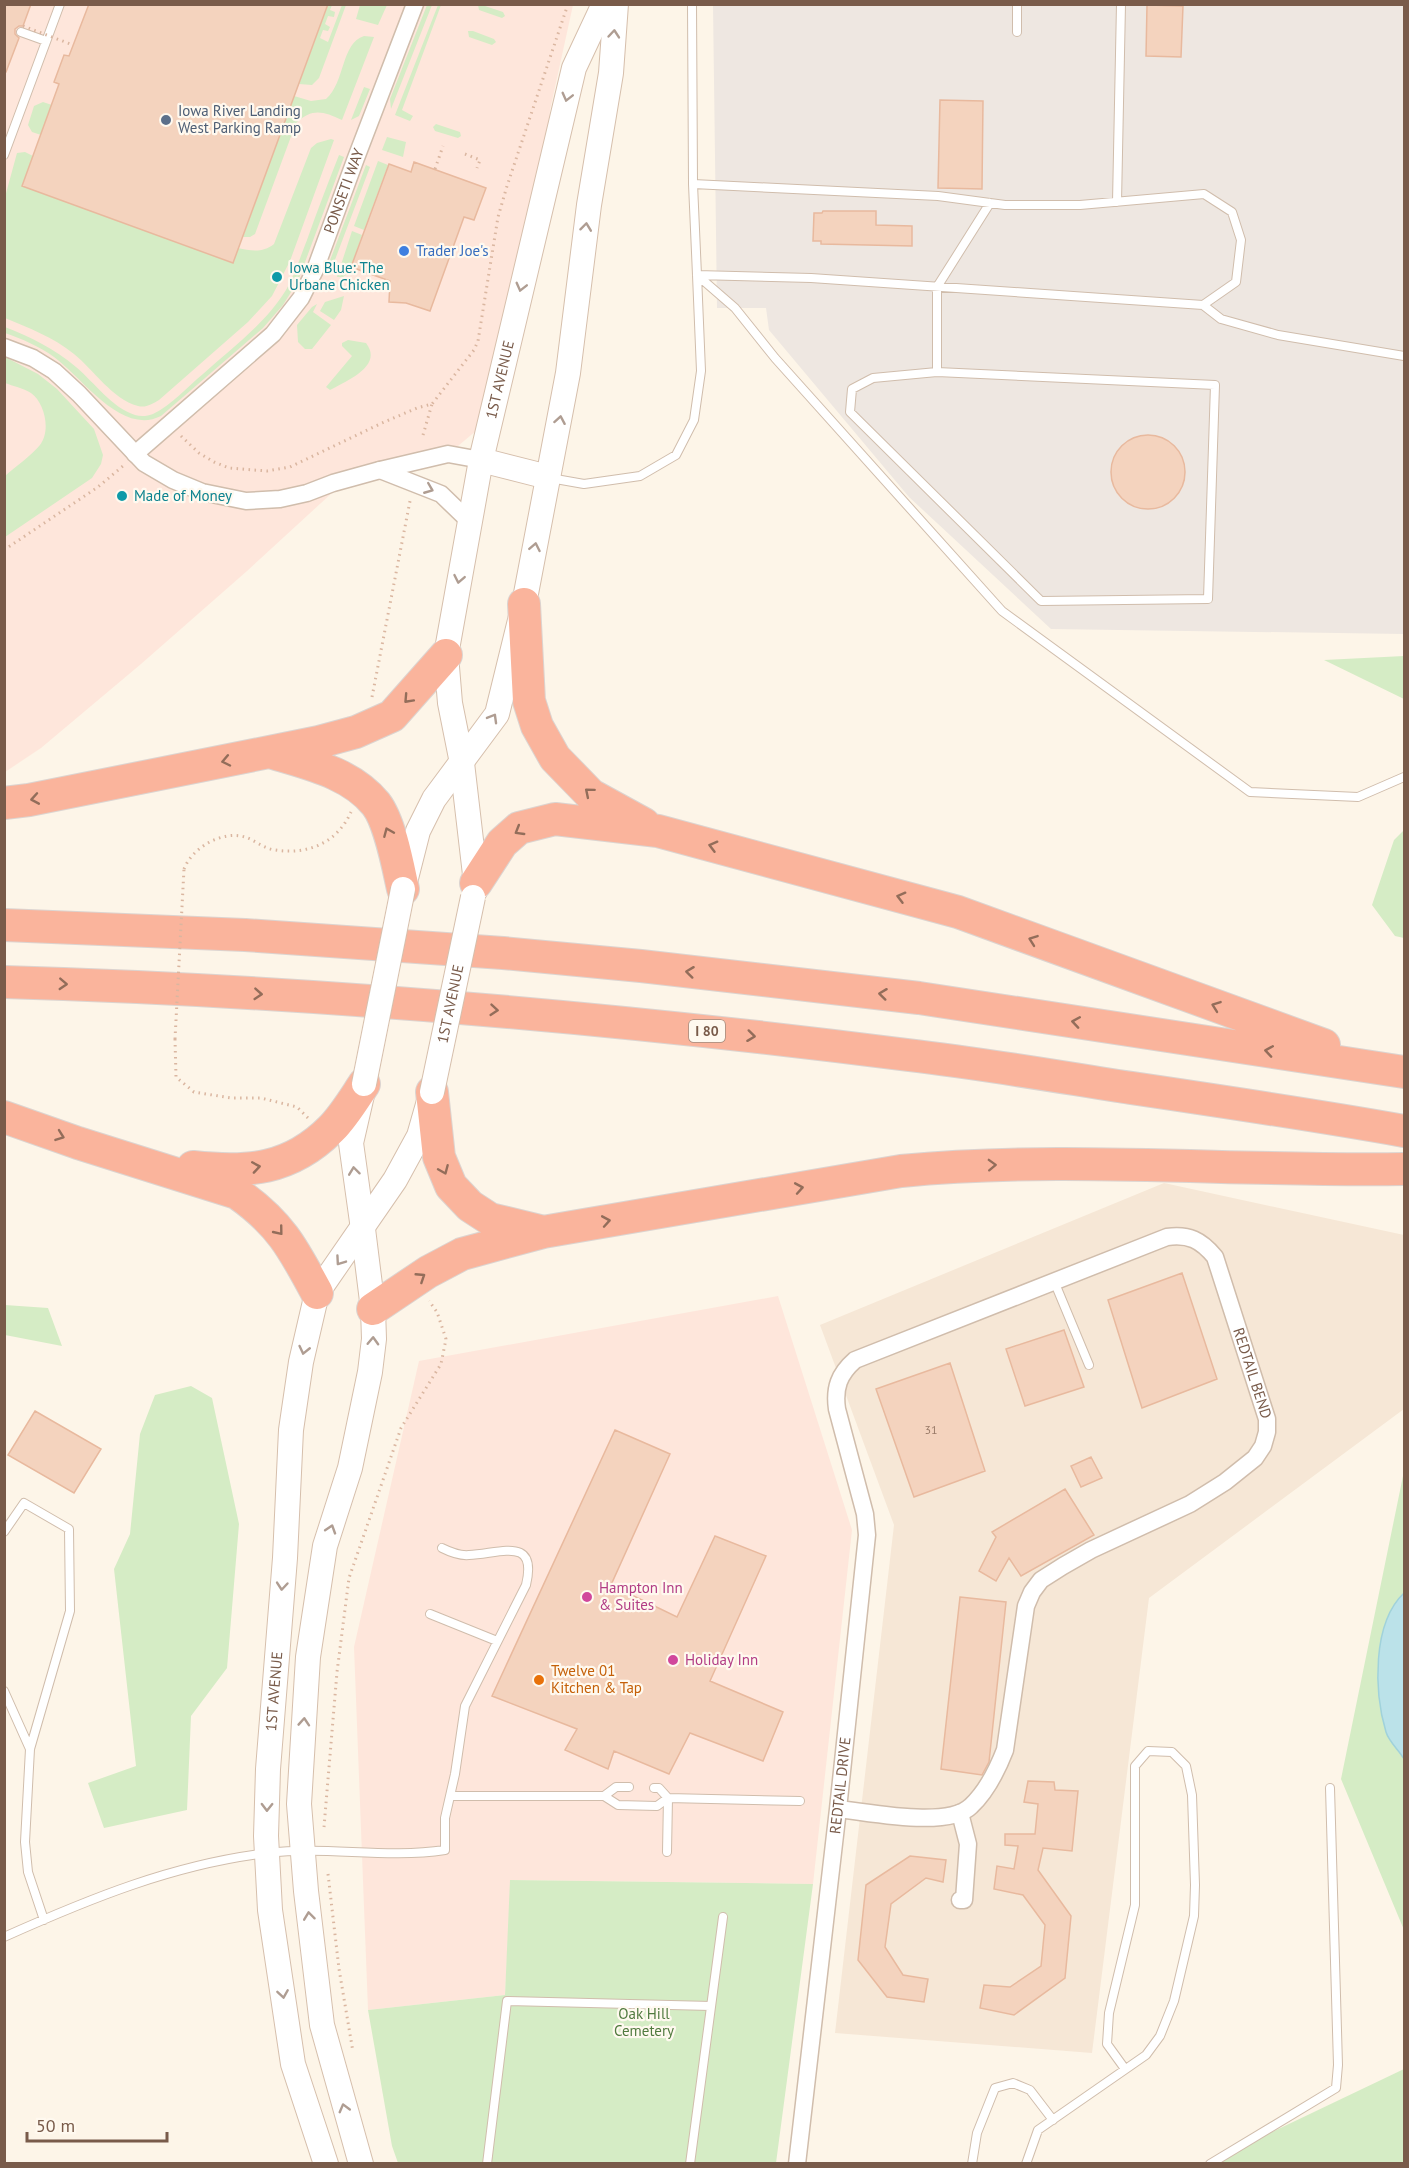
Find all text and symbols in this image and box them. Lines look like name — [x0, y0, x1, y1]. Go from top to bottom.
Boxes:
one-way arrow — [607, 30, 620, 39]
one-way arrow — [562, 92, 575, 102]
place label: Iowa River Landing West Parking Ramp — [178, 101, 301, 137]
marker: Iowa River Landing West Parking Ramp — [159, 113, 173, 127]
street label: PONSETI WAY — [319, 145, 368, 236]
one-way arrow — [579, 222, 592, 231]
place label: Trader Joe's — [416, 241, 489, 260]
marker: Trader Joe's — [397, 244, 411, 258]
place label: Iowa Blue: The Urbane Chicken — [289, 258, 390, 294]
marker: Iowa Blue: The Urbane Chicken — [270, 270, 284, 284]
one-way arrow — [516, 282, 529, 292]
street label: 1ST AVENUE — [481, 338, 518, 421]
one-way arrow — [553, 415, 566, 425]
one-way arrow — [423, 482, 434, 494]
place label: Made of Money — [134, 486, 232, 505]
marker: Made of Money — [115, 489, 129, 503]
one-way arrow — [528, 542, 541, 552]
one-way arrow — [453, 574, 466, 584]
one-way arrow — [404, 692, 415, 703]
one-way arrow — [486, 714, 497, 724]
one-way arrow — [222, 754, 232, 767]
one-way arrow — [585, 788, 596, 799]
one-way arrow — [30, 792, 40, 804]
one-way arrow — [515, 824, 525, 835]
one-way arrow — [384, 828, 396, 839]
one-way arrow — [708, 841, 718, 854]
one-way arrow — [896, 892, 907, 904]
one-way arrow — [1028, 934, 1039, 947]
street label: 1ST AVENUE — [432, 963, 468, 1045]
one-way arrow — [685, 966, 694, 979]
one-way arrow — [58, 977, 67, 990]
one-way arrow — [253, 987, 262, 1000]
one-way arrow — [879, 989, 888, 1001]
one-way arrow — [1211, 1001, 1222, 1014]
one-way arrow — [490, 1003, 499, 1016]
one-way arrow — [1072, 1017, 1081, 1029]
road number: I 80 — [689, 1020, 725, 1042]
one-way arrow — [746, 1030, 755, 1042]
one-way arrow — [1265, 1045, 1274, 1057]
one-way arrow — [54, 1129, 64, 1142]
one-way arrow — [988, 1159, 997, 1171]
one-way arrow — [252, 1162, 261, 1174]
one-way arrow — [437, 1163, 449, 1174]
one-way arrow — [348, 1166, 361, 1175]
one-way arrow — [794, 1183, 803, 1195]
one-way arrow — [601, 1215, 611, 1228]
one-way arrow — [272, 1224, 283, 1235]
one-way arrow — [336, 1254, 347, 1265]
one-way arrow — [415, 1272, 425, 1284]
street label: REDTAIL BEND — [1229, 1325, 1276, 1421]
one-way arrow — [366, 1336, 379, 1345]
one-way arrow — [298, 1345, 311, 1355]
house number: 31 — [924, 1422, 938, 1437]
one-way arrow — [324, 1524, 336, 1535]
place label: Hampton Inn & Suites — [599, 1578, 683, 1614]
one-way arrow — [276, 1582, 289, 1591]
marker: Hampton Inn & Suites — [580, 1590, 594, 1604]
place label: Holiday Inn — [685, 1650, 758, 1669]
street label: 1ST AVENUE — [261, 1651, 286, 1732]
marker: Holiday Inn — [666, 1653, 680, 1667]
place label: Twelve 01 Kitchen & Tap — [551, 1661, 642, 1697]
marker: Twelve 01 Kitchen & Tap — [532, 1673, 546, 1687]
one-way arrow — [298, 1717, 311, 1726]
street label: REDTAIL DRIVE — [825, 1736, 855, 1835]
one-way arrow — [261, 1802, 273, 1811]
one-way arrow — [303, 1912, 315, 1921]
one-way arrow — [276, 1990, 288, 1999]
park label: Oak Hill Cemetery — [614, 2004, 674, 2040]
one-way arrow — [339, 2103, 351, 2113]
scale bar — [27, 2105, 166, 2143]
text: 50 m — [36, 2114, 75, 2137]

